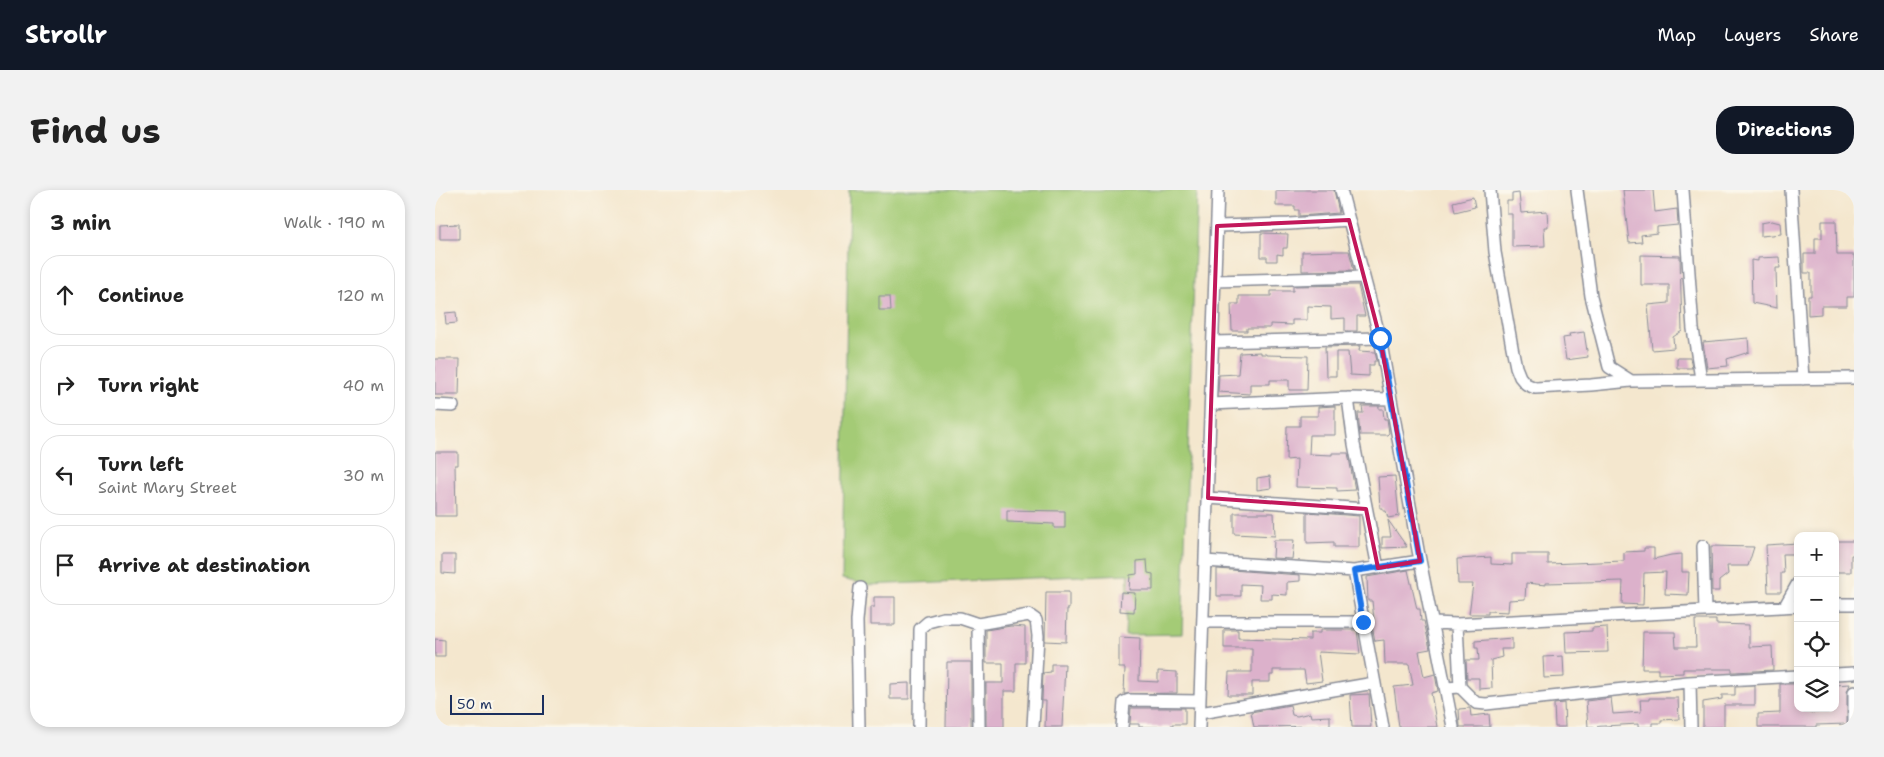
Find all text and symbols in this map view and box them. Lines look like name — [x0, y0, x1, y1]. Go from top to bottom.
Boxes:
text: Strollr — [25, 19, 107, 51]
text: Map — [1658, 23, 1696, 47]
text: Layers — [1724, 23, 1781, 47]
text: Share — [1809, 23, 1859, 47]
button: Directions — [1716, 106, 1854, 154]
text: Find us — [30, 107, 161, 154]
text: 3 min — [50, 209, 111, 237]
text: Walk · 190 m — [283, 212, 385, 233]
icon: ahead — [51, 281, 79, 309]
text: Continue — [98, 283, 184, 308]
text: 120 m — [337, 285, 384, 306]
route start — [1369, 327, 1392, 350]
icon: right — [51, 371, 79, 399]
text: Turn right — [98, 373, 199, 398]
text: 40 m — [342, 375, 384, 396]
text: Turn left — [98, 452, 184, 477]
icon: left — [51, 461, 79, 489]
text: 30 m — [343, 465, 384, 486]
text: Saint Mary Street — [98, 477, 237, 498]
map controls — [1794, 532, 1839, 712]
button: + — [1794, 532, 1839, 577]
icon: arrive — [51, 551, 79, 579]
text: Arrive at destination — [98, 553, 310, 578]
button: − — [1794, 577, 1839, 622]
route end — [1352, 611, 1375, 634]
button: locate — [1794, 622, 1839, 667]
button: layers — [1794, 667, 1839, 712]
scale bar — [450, 692, 544, 715]
text: 50 m — [457, 695, 492, 713]

